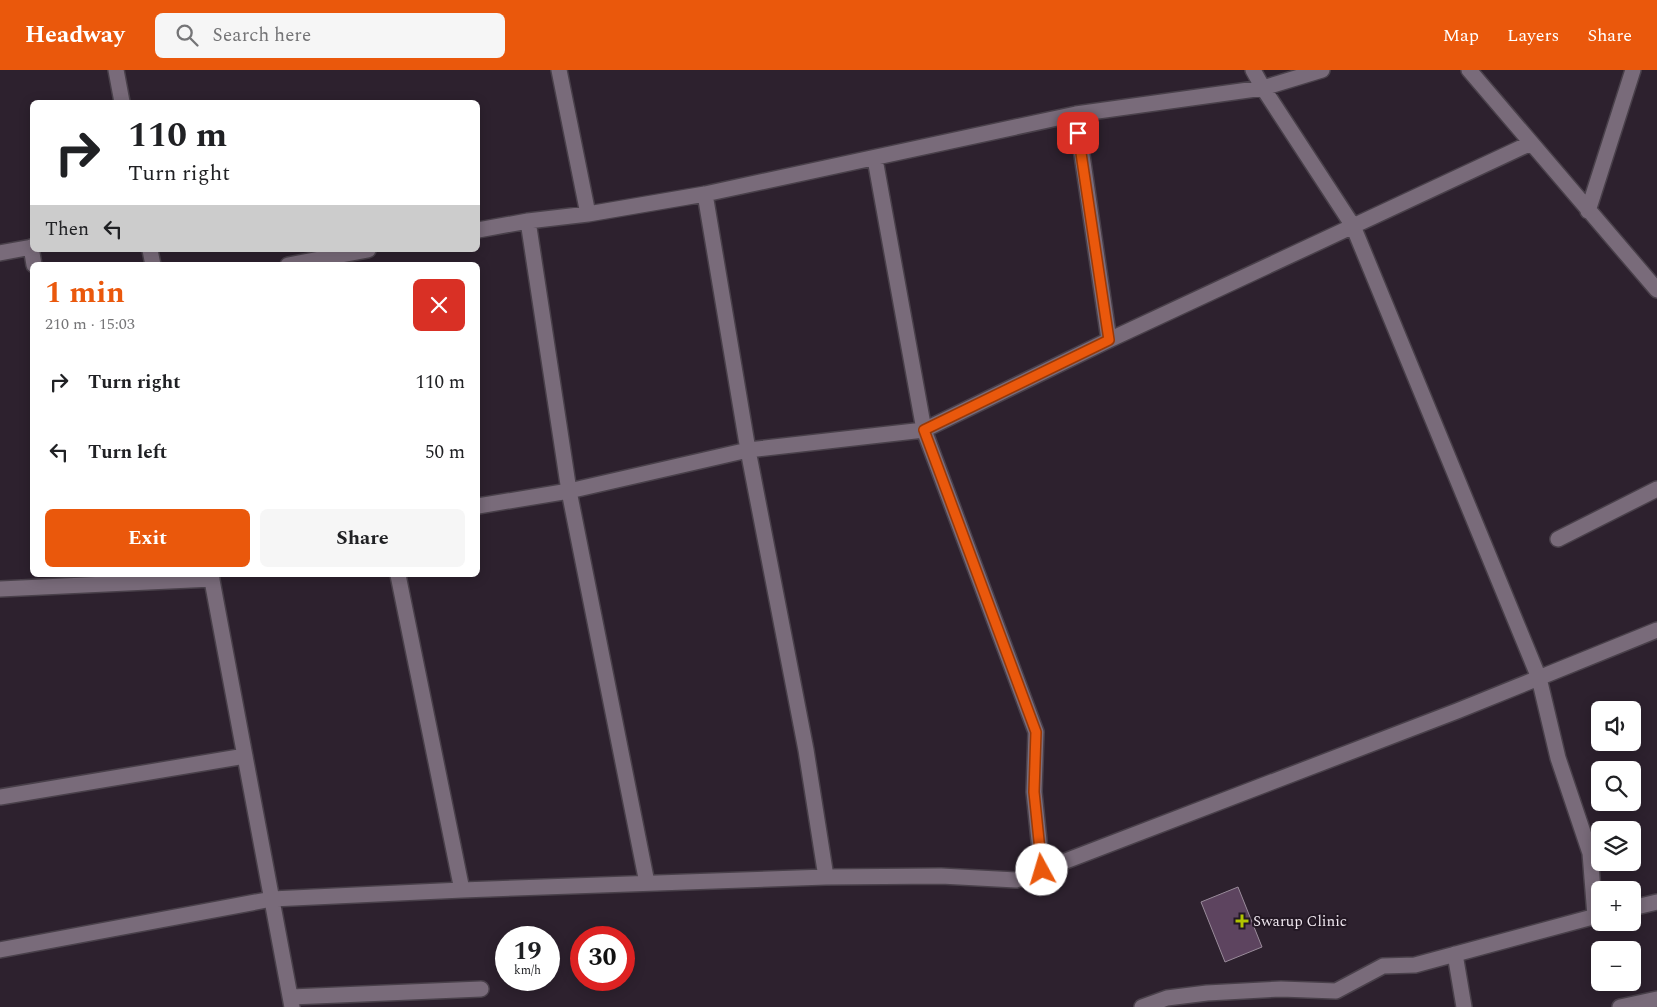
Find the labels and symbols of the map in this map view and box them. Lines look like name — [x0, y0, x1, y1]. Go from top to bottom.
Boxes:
pin — [1057, 112, 1099, 154]
position arrow — [1015, 843, 1067, 895]
place label: Swarup Clinic — [1253, 910, 1347, 933]
marker: Swarup Clinic — [1235, 914, 1249, 928]
speed limit sign: 30 — [570, 926, 635, 991]

